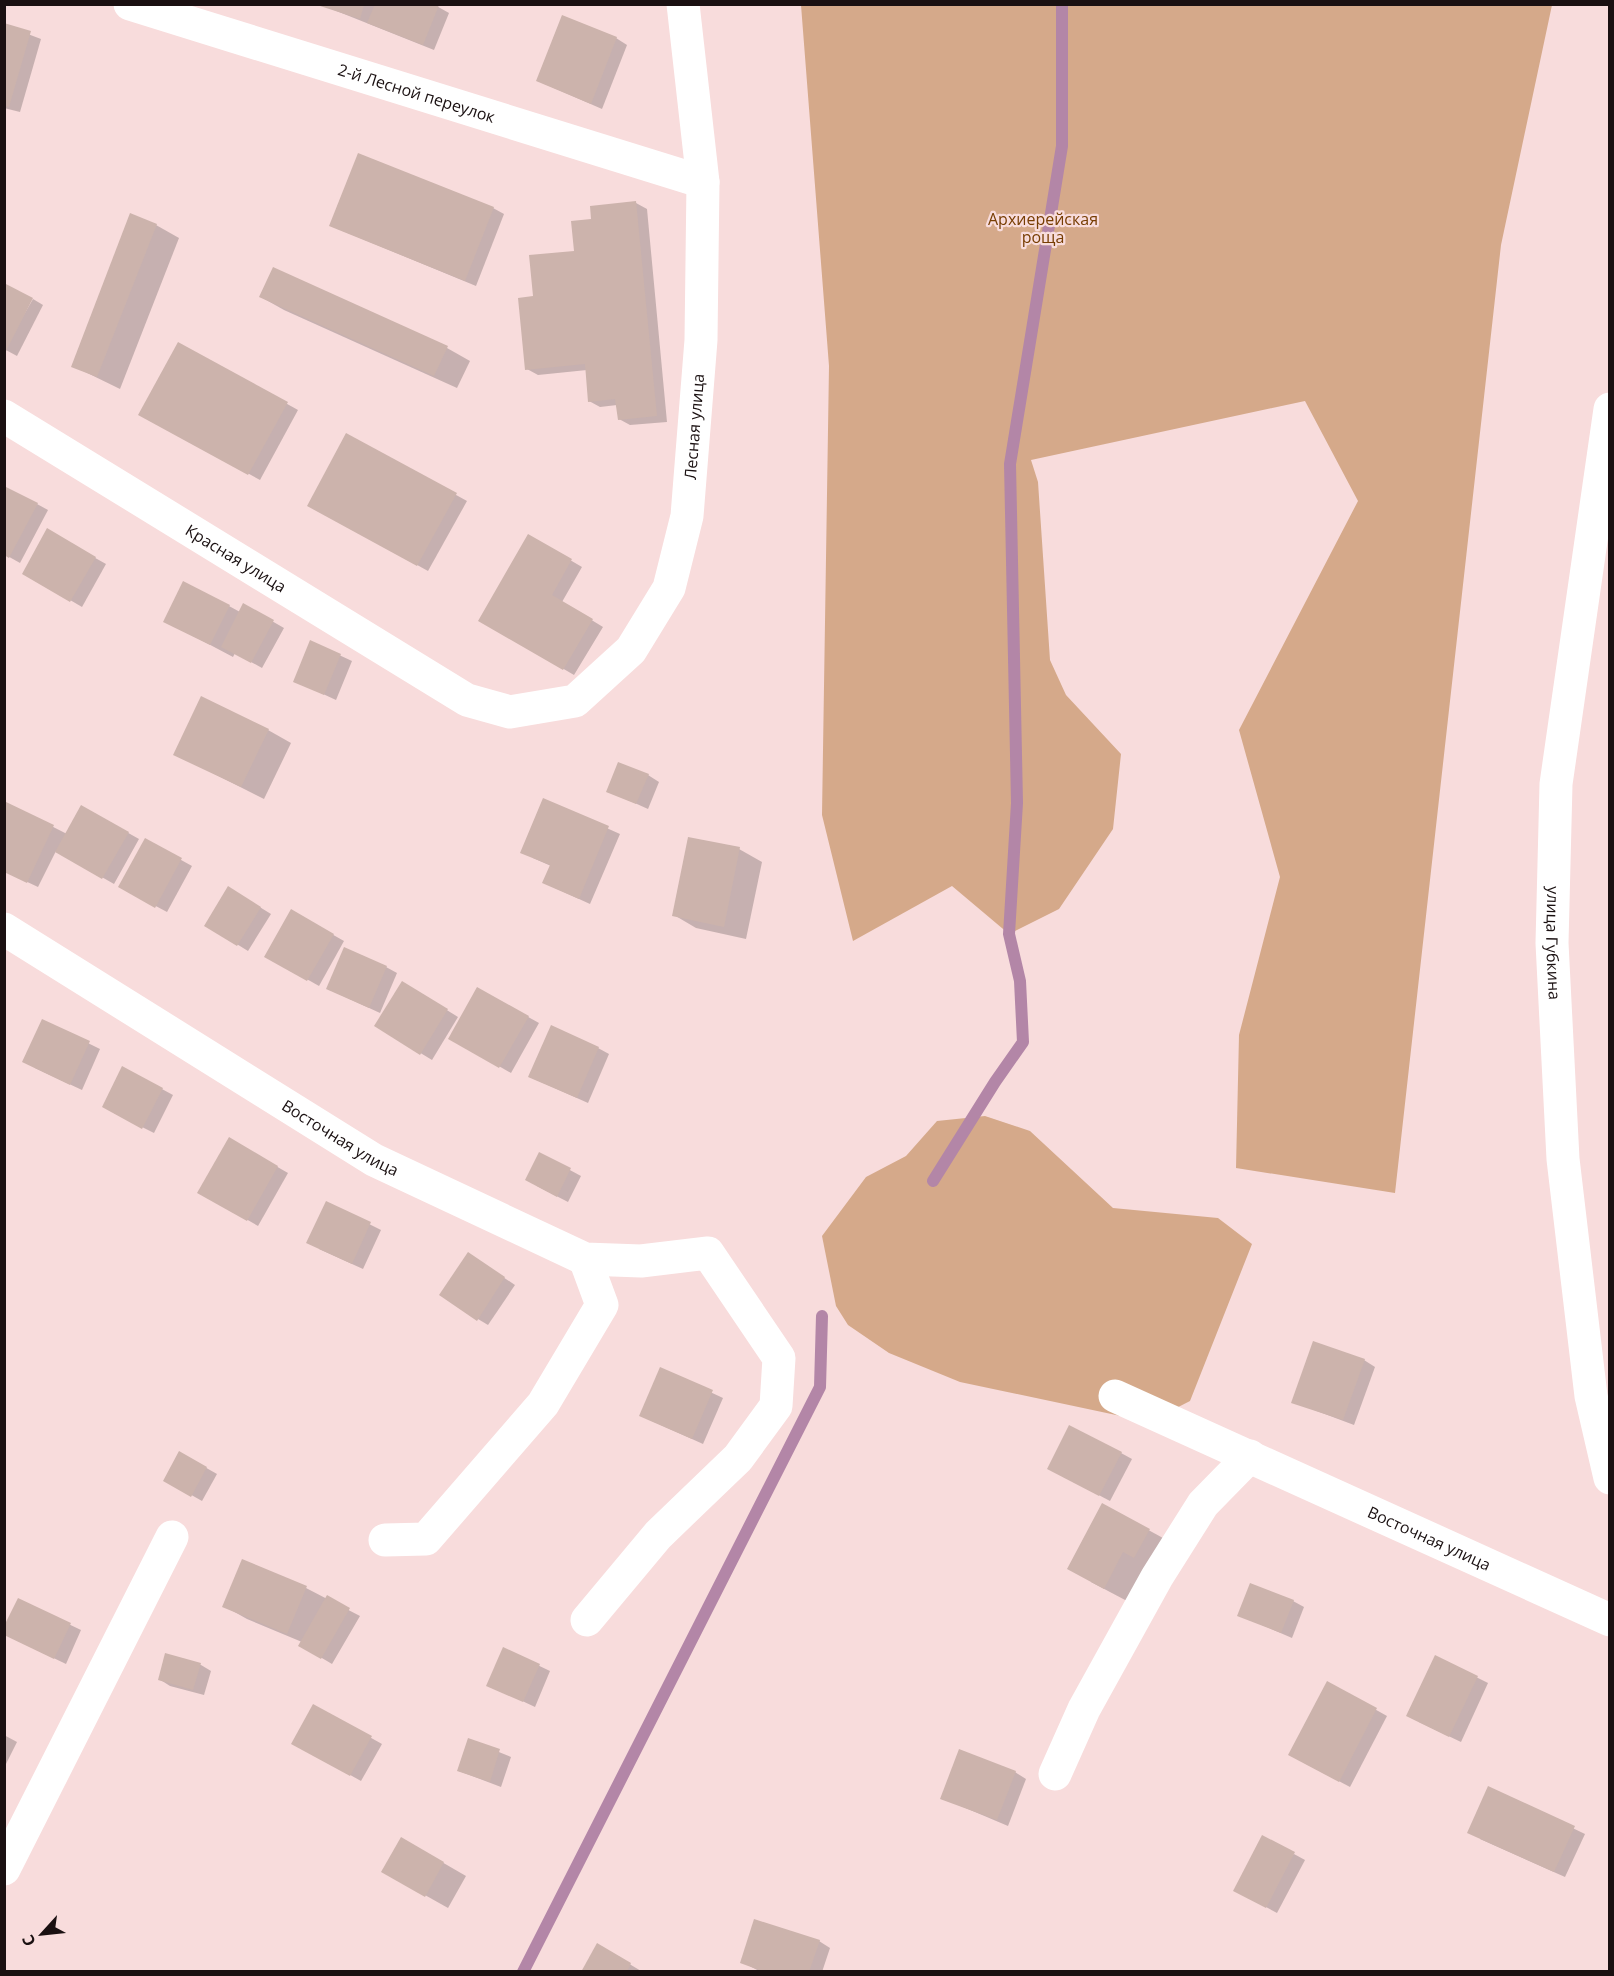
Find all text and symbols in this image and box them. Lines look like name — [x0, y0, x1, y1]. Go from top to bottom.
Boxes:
street label: 2-й Лесной переулок — [335, 58, 498, 128]
park label: Архиерейская роща — [988, 208, 1098, 248]
street label: Лесная улица — [679, 373, 709, 480]
street label: Красная улица — [181, 519, 290, 598]
street label: улица Губкина — [1541, 886, 1566, 1000]
street label: Восточная улица — [278, 1094, 402, 1181]
street label: Восточная улица — [1364, 1501, 1494, 1576]
north arrow — [12, 1904, 72, 1964]
text: С — [17, 1931, 41, 1950]

